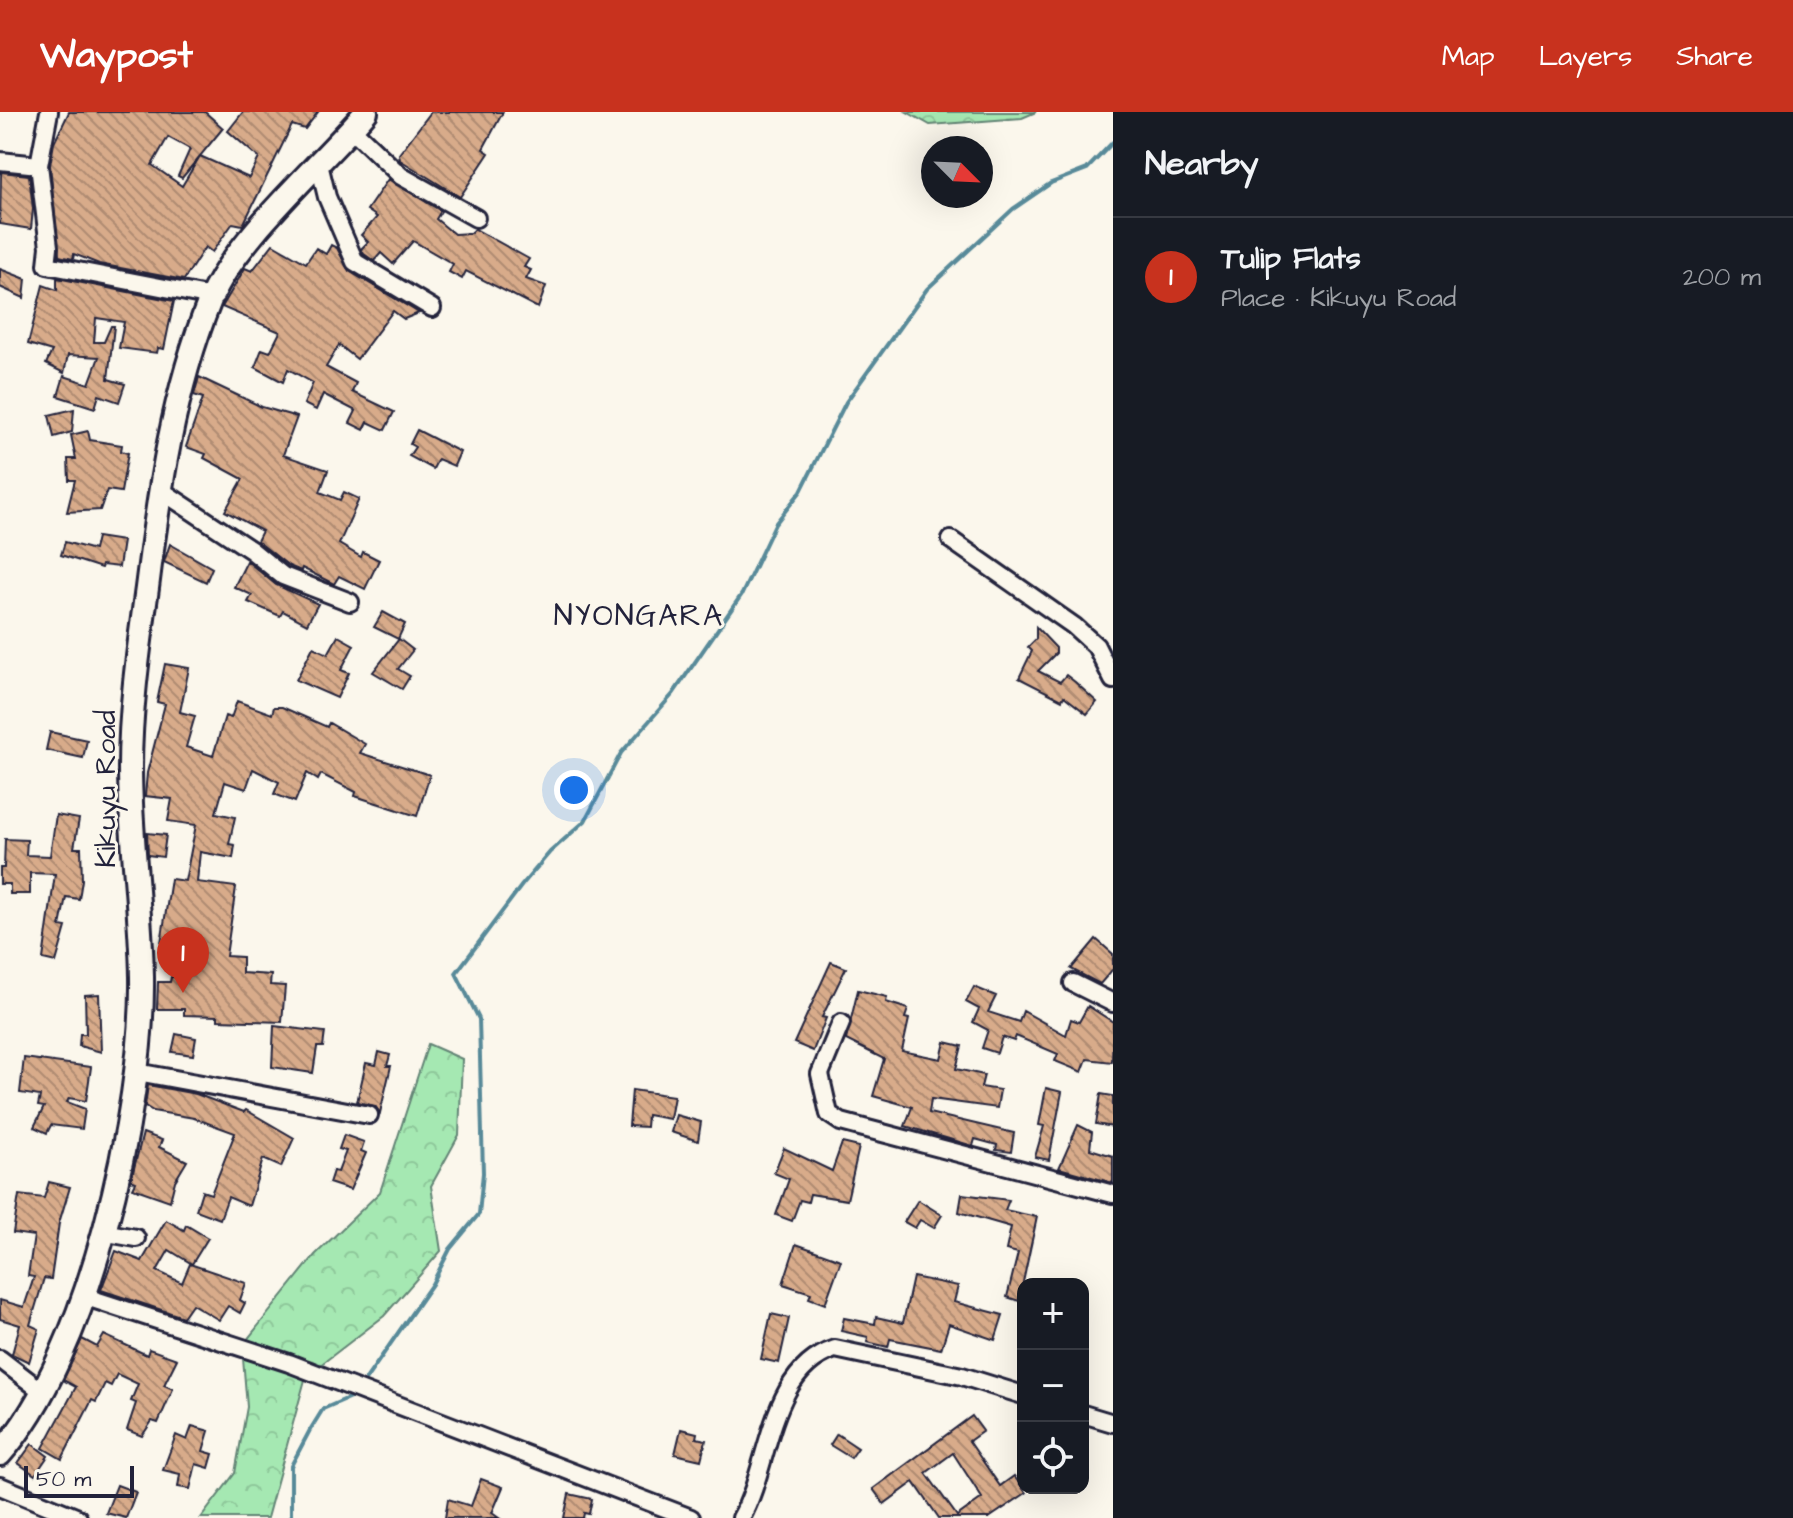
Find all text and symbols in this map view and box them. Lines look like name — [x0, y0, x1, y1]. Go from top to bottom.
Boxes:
text: Waypost — [40, 30, 193, 82]
text: Map — [1442, 37, 1495, 76]
text: Layers — [1539, 37, 1632, 76]
text: Share — [1676, 37, 1753, 76]
north arrow — [921, 136, 993, 208]
text: Nearby — [1145, 140, 1259, 188]
text: Tulip Flats — [1221, 238, 1361, 280]
text: 1 — [1169, 259, 1173, 295]
text: 200 m — [1683, 259, 1761, 295]
text: Place · Kikuyu Road — [1221, 280, 1456, 316]
district label: NYONGARA — [554, 595, 724, 637]
street label: Kikuyu Road — [87, 710, 128, 868]
your location — [554, 770, 594, 810]
pin: 1 — [157, 927, 209, 993]
map controls — [1017, 1278, 1089, 1494]
button: + — [1017, 1278, 1089, 1350]
button: − — [1017, 1350, 1089, 1422]
button: locate — [1017, 1422, 1089, 1494]
scale bar — [24, 1462, 134, 1498]
text: 50 m — [36, 1464, 91, 1495]

